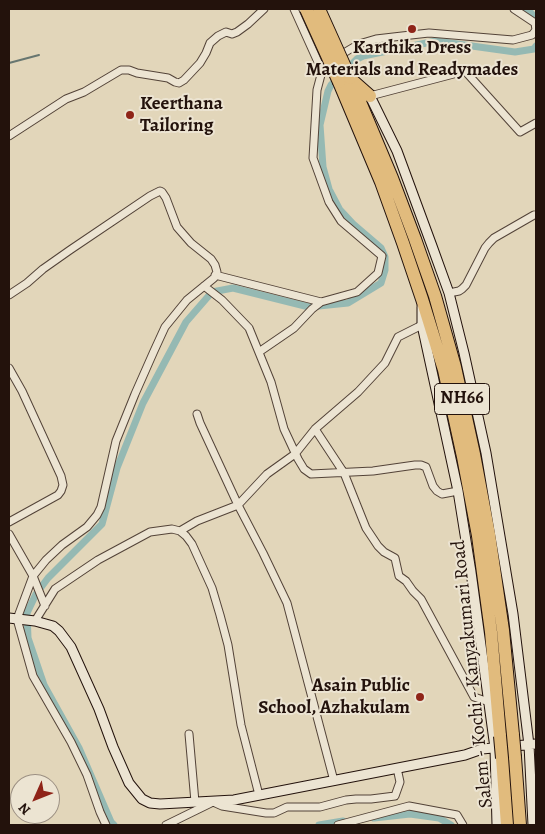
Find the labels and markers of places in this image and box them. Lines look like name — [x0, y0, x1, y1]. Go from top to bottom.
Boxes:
marker: Karthika Dress Materials and Readymades — [406, 23, 418, 35]
place label: Karthika Dress Materials and Readymades — [306, 37, 518, 81]
place label: Keerthana Tailoring — [140, 93, 223, 137]
marker: Keerthana Tailoring — [124, 109, 136, 121]
place label: Asain Public School, Azhakulam — [258, 675, 410, 719]
marker: Asain Public School, Azhakulam — [414, 691, 426, 703]

